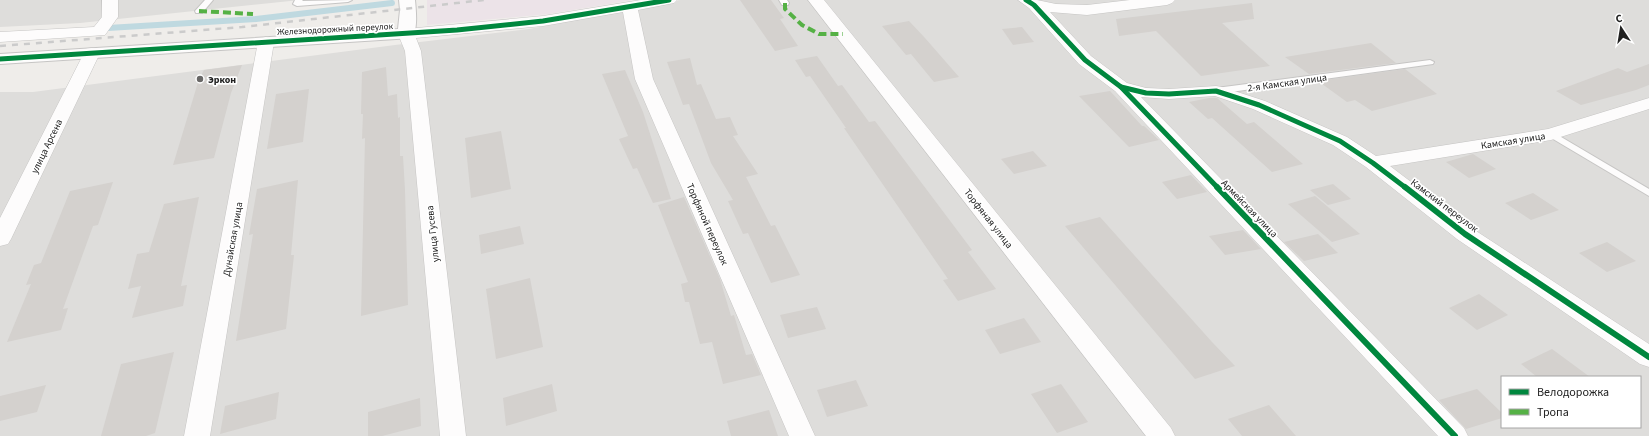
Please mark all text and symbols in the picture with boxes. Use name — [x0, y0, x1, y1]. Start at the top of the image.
north arrow — [1601, 8, 1641, 48]
text: С — [1614, 11, 1624, 27]
street label: Железнодорожный переулок — [277, 20, 394, 39]
street label: 2-я Камская улица — [1247, 70, 1328, 95]
place label: Эркон — [208, 73, 236, 87]
marker: Эркон — [195, 74, 205, 84]
street label: улица Арсена — [28, 117, 66, 176]
street label: Камская улица — [1480, 129, 1546, 153]
street label: Камский переулок — [1408, 176, 1481, 236]
street label: Армейская улица — [1218, 177, 1281, 241]
street label: Торфяной переулок — [683, 181, 731, 268]
street label: Торфяная улица — [960, 186, 1016, 251]
street label: Дунайская улица — [220, 201, 246, 277]
street label: улица Гусева — [423, 205, 443, 263]
legend — [1501, 376, 1641, 428]
text: Велодорожка — [1537, 384, 1609, 401]
text: Тропа — [1537, 404, 1569, 421]

